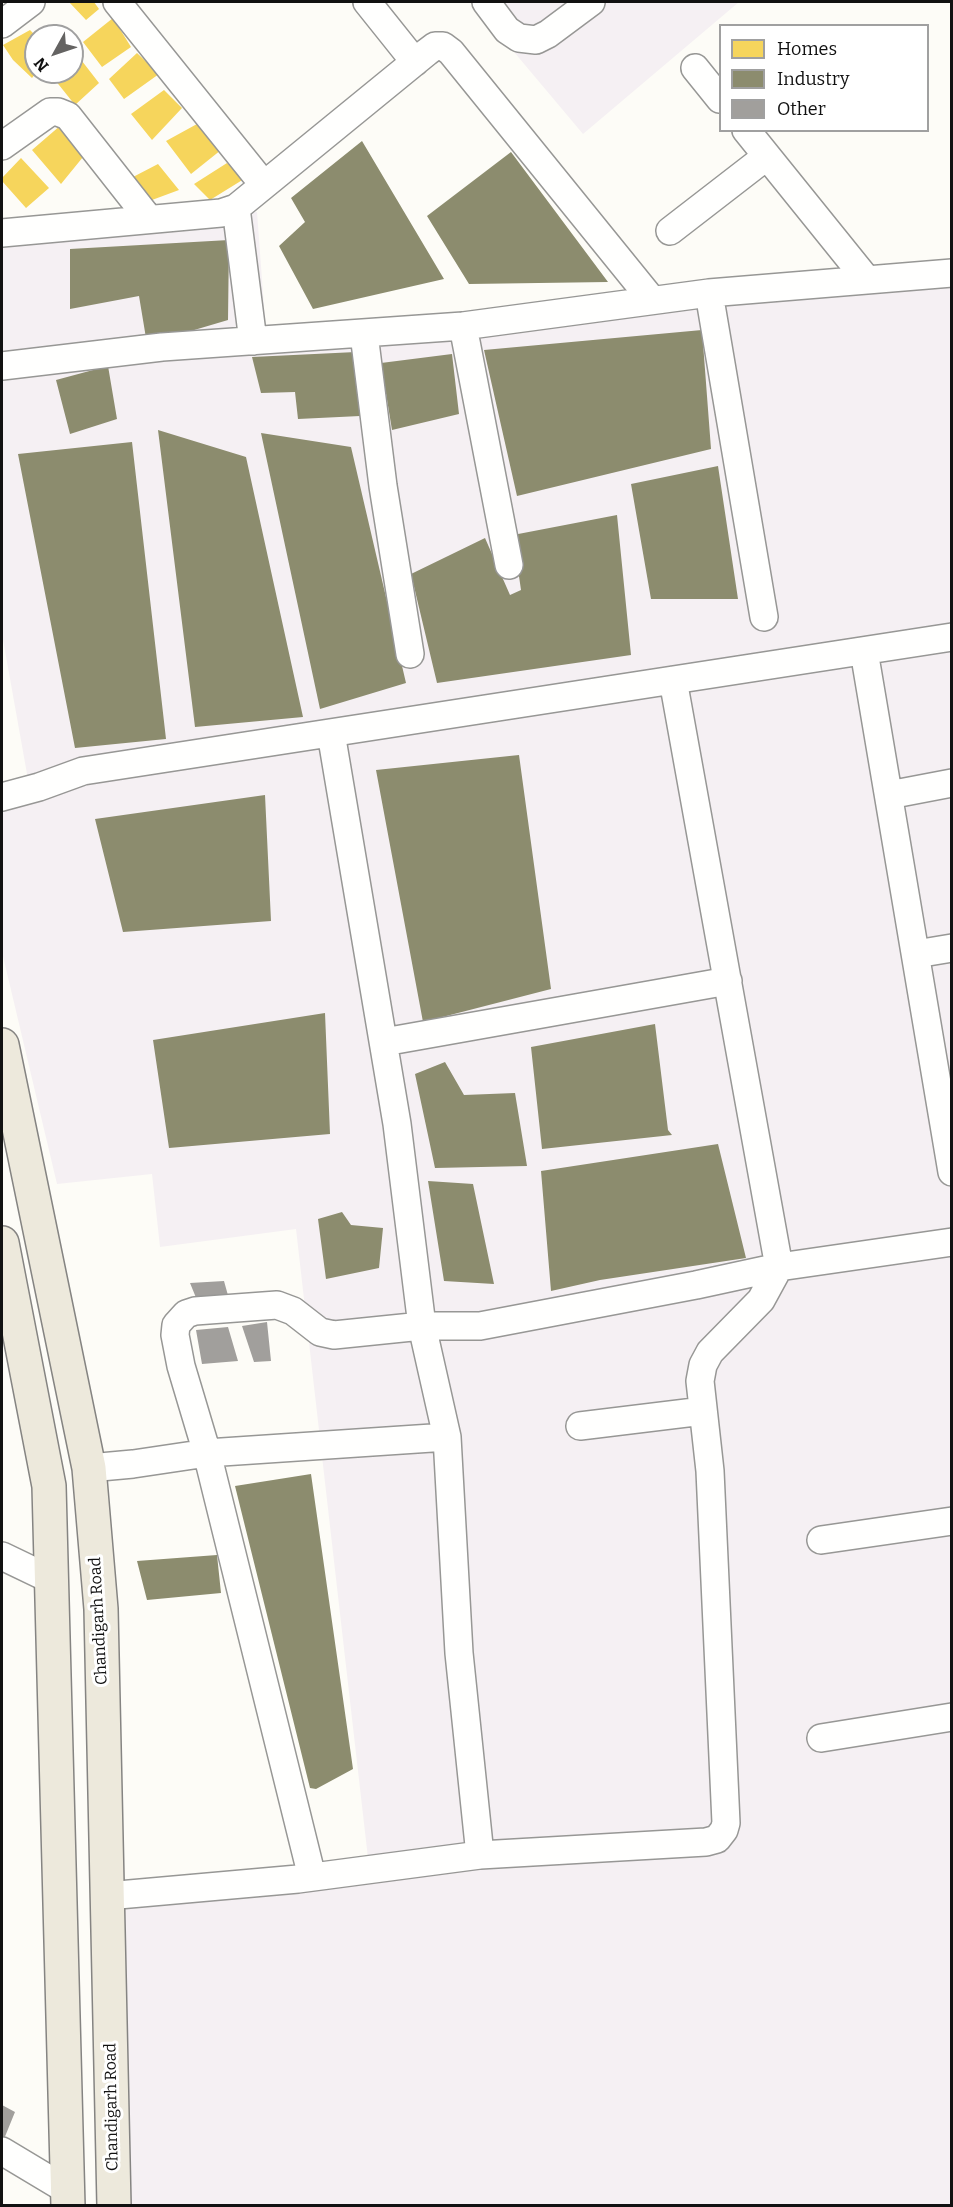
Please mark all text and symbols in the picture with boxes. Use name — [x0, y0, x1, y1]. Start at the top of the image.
north arrow — [24, 24, 84, 84]
legend — [719, 24, 929, 132]
text: Homes — [777, 38, 837, 60]
text: N — [30, 54, 53, 75]
text: Industry — [777, 68, 849, 90]
text: Other — [777, 98, 826, 120]
street label: Chandigarh Road — [86, 1557, 112, 1685]
street label: Chandigarh Road — [101, 2043, 123, 2171]

